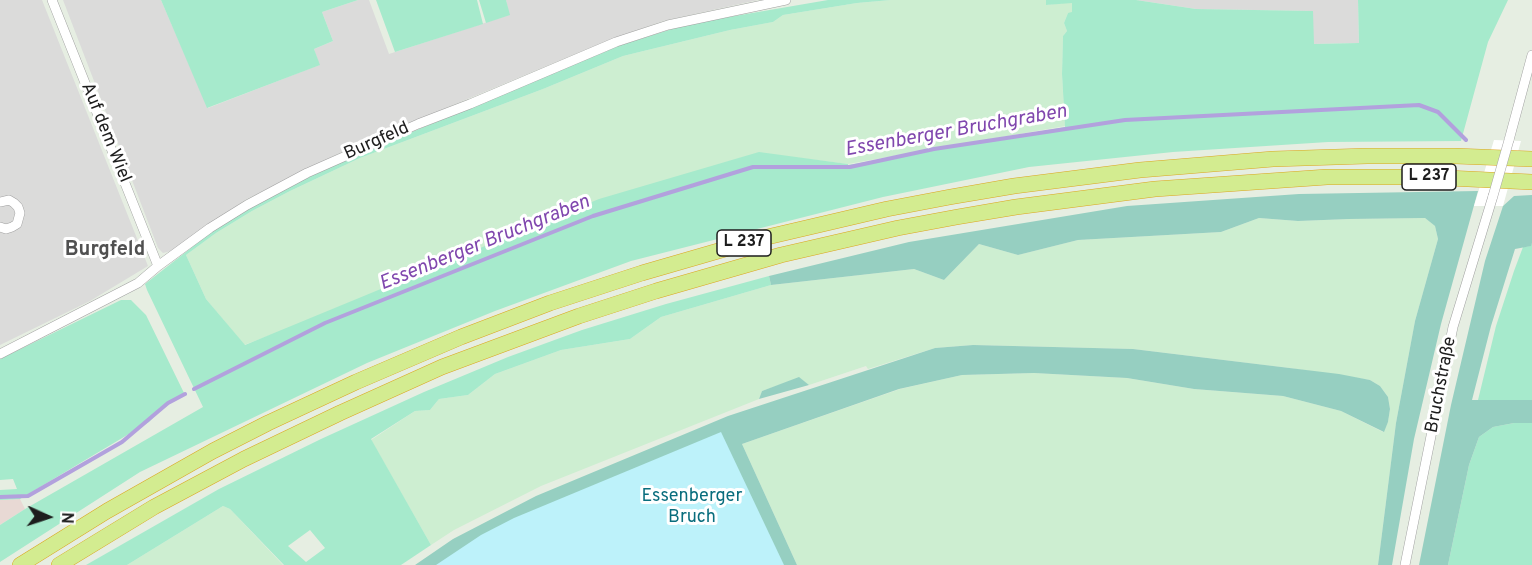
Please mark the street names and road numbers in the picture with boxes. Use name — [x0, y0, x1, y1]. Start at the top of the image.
street label: Auf dem Wiel — [75, 80, 135, 186]
street label: Burgfeld — [341, 118, 413, 166]
road number: L 237 — [1402, 164, 1456, 190]
road number: L 237 — [717, 230, 771, 256]
street label: Bruchstraße — [1422, 335, 1462, 435]

